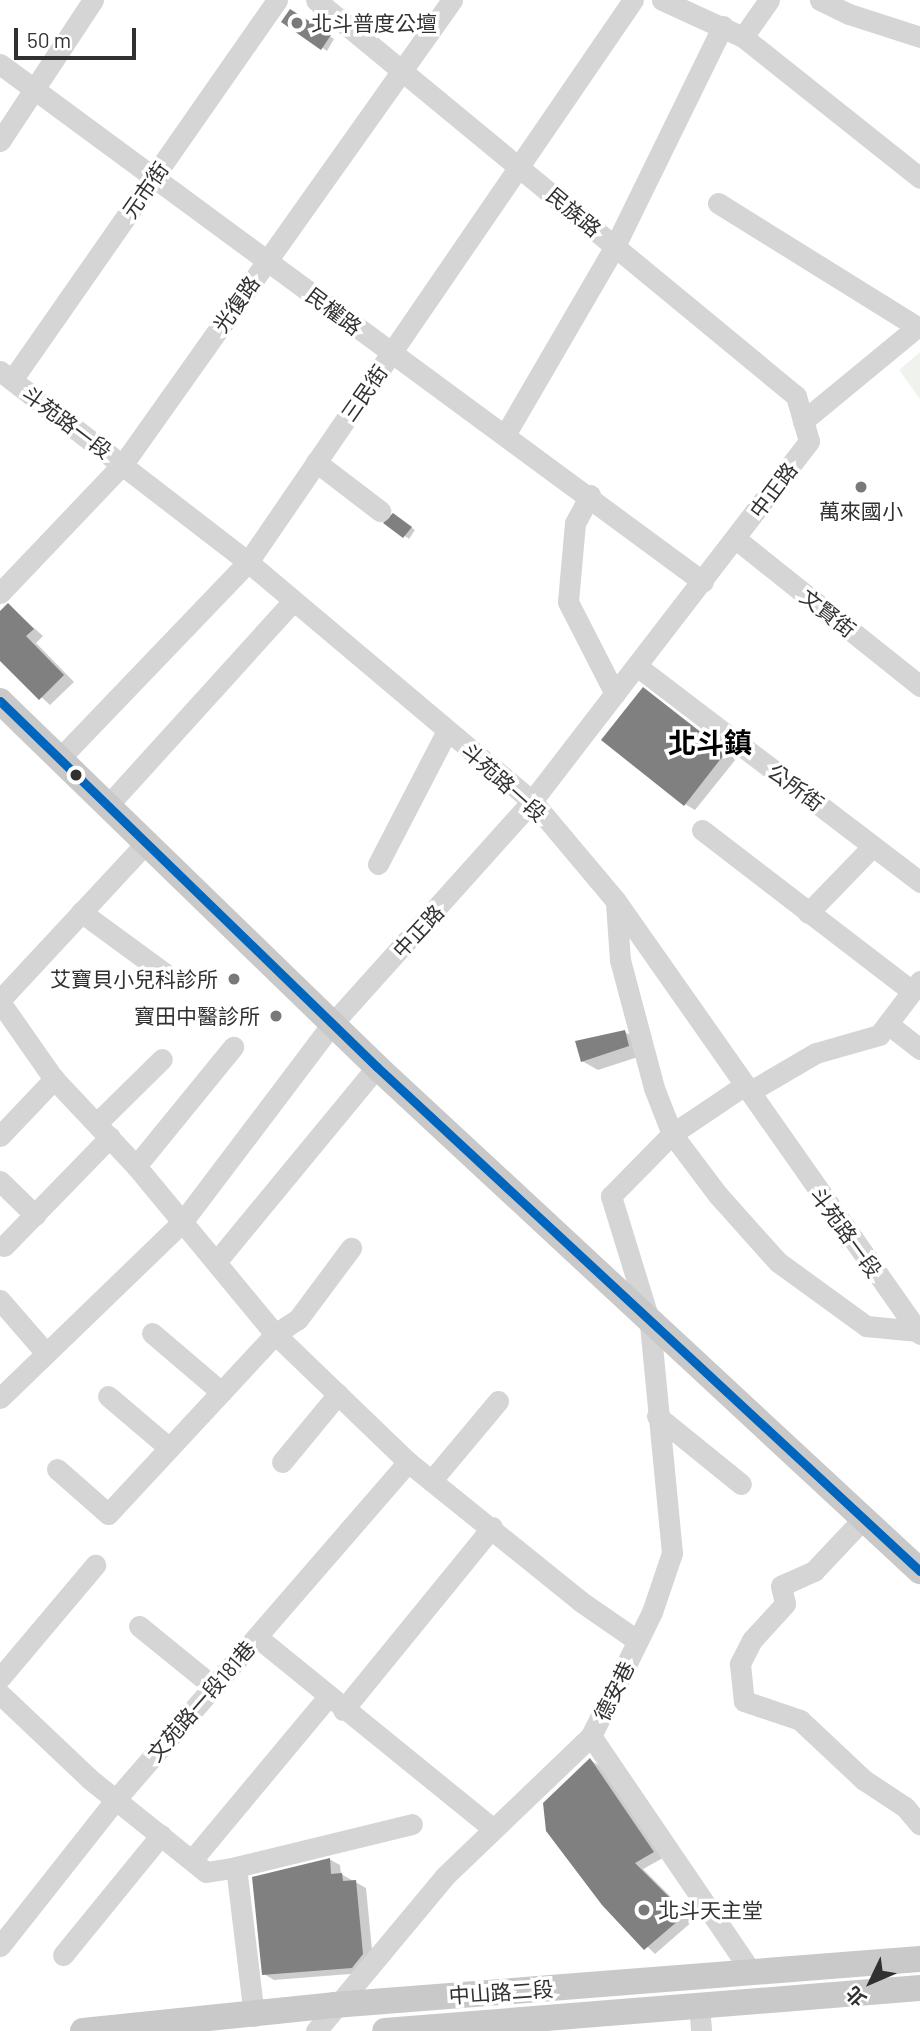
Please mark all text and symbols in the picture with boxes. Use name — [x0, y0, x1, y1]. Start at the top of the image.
place label: 北斗普度公壇 — [311, 10, 437, 36]
scale bar — [18, 14, 140, 58]
marker: 北斗普度公壇 — [289, 15, 305, 31]
text: 50 m — [27, 27, 71, 52]
street label: 元市街 — [117, 157, 173, 223]
street label: 民族路 — [542, 182, 606, 242]
street label: 光復路 — [208, 271, 264, 337]
street label: 民權路 — [301, 282, 367, 340]
street label: 三民街 — [336, 360, 392, 426]
street label: 斗苑路一段 — [17, 380, 117, 464]
street label: 中正路 — [744, 457, 802, 523]
marker: 萬來國小 — [853, 479, 869, 495]
place label: 萬來國小 — [819, 498, 903, 524]
street label: 文賢街 — [795, 584, 861, 642]
district label: 北斗鎮 — [668, 725, 752, 759]
street label: 斗苑路一段 — [457, 738, 551, 826]
street label: 公所街 — [763, 758, 829, 816]
unlabelled marker — [69, 768, 83, 782]
street label: 中正路 — [387, 899, 449, 963]
place label: 艾寶貝小兒科診所 — [50, 966, 218, 992]
marker: 艾寶貝小兒科診所 — [224, 969, 244, 989]
place label: 寶田中醫診所 — [134, 1003, 260, 1029]
marker: 寶田中醫診所 — [266, 1006, 286, 1026]
street label: 斗苑路一段 — [805, 1182, 887, 1282]
street label: 文苑路一段181巷 — [142, 1636, 260, 1766]
street label: 德安巷 — [589, 1657, 639, 1725]
place label: 北斗天主堂 — [658, 1897, 763, 1923]
marker: 北斗天主堂 — [636, 1902, 652, 1918]
north arrow — [836, 1947, 906, 2017]
street label: 中山路二段 — [448, 1976, 554, 2008]
text: 北 — [841, 1982, 870, 2012]

